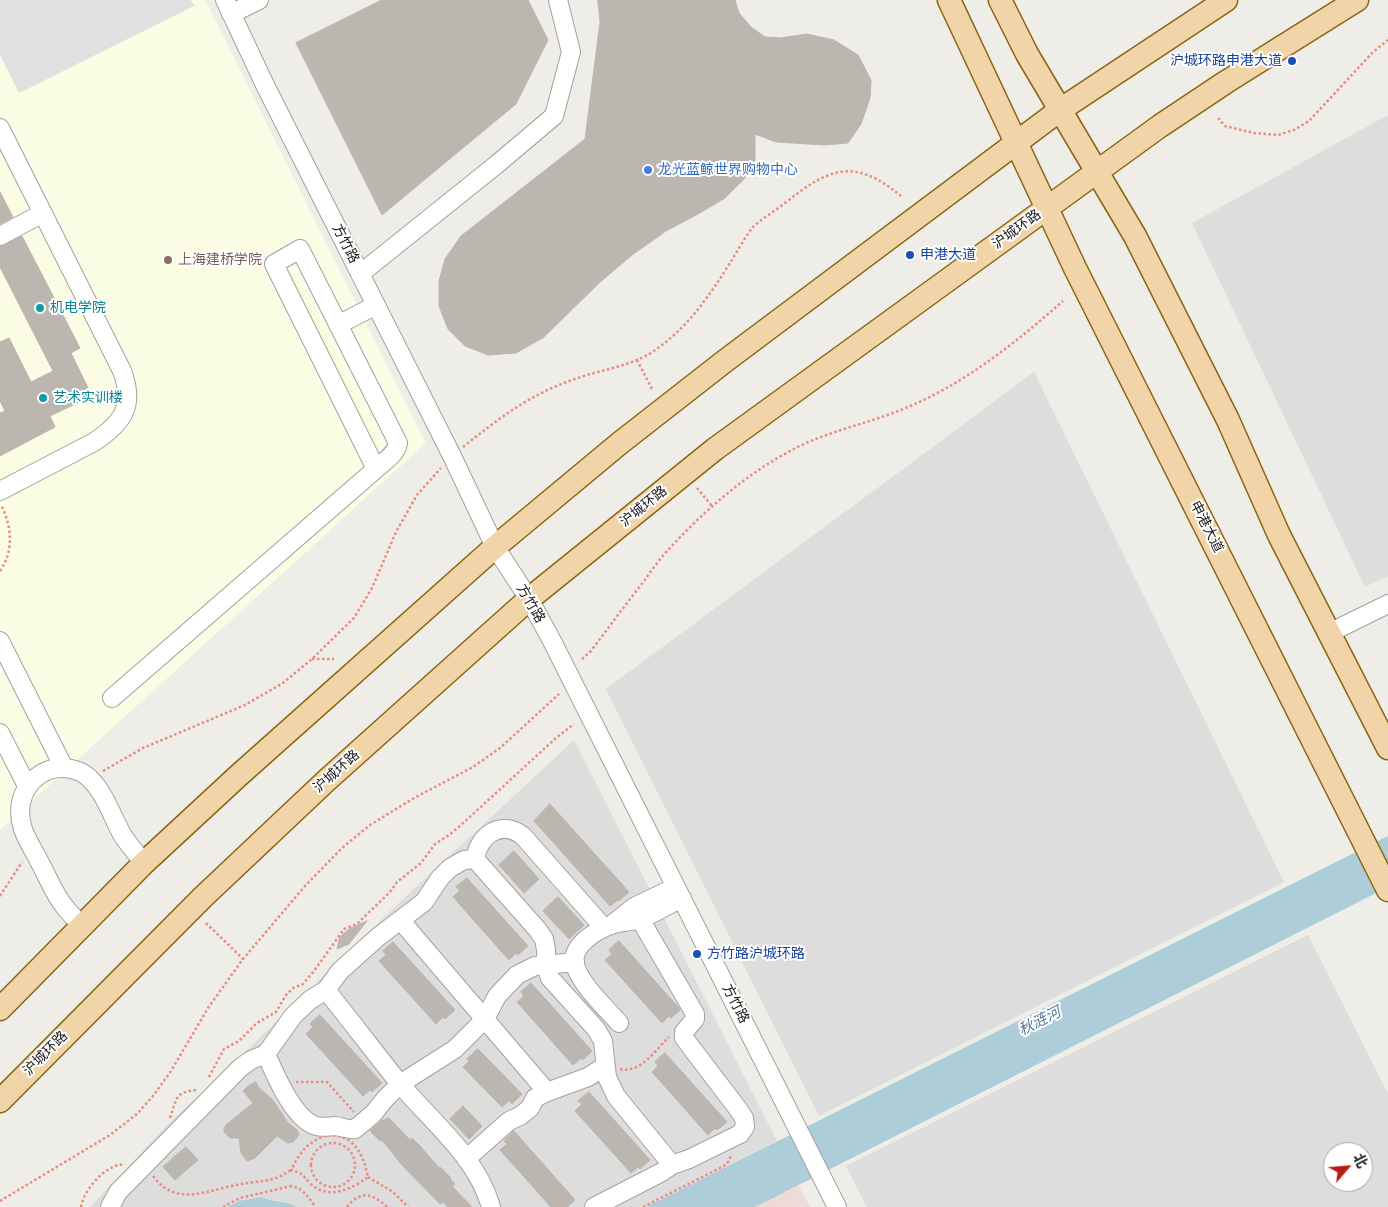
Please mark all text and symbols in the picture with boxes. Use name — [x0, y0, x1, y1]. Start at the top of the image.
place label: 沪城环路申港大道 — [1170, 53, 1282, 69]
marker: 沪城环路申港大道 — [1286, 55, 1298, 67]
place label: 龙光蓝鲸世界购物中心 — [658, 162, 798, 178]
marker: 龙光蓝鲸世界购物中心 — [642, 164, 654, 176]
street label: 沪城环路 — [989, 207, 1045, 253]
street label: 方竹路 — [328, 221, 362, 267]
place label: 申港大道 — [920, 247, 976, 263]
marker: 申港大道 — [904, 249, 916, 261]
place label: 上海建桥学院 — [178, 252, 262, 268]
marker: 上海建桥学院 — [162, 254, 174, 266]
place label: 机电学院 — [50, 300, 106, 316]
marker: 机电学院 — [34, 302, 46, 314]
place label: 艺术实训楼 — [53, 390, 123, 406]
marker: 艺术实训楼 — [37, 392, 49, 404]
street label: 沪城环路 — [617, 483, 671, 531]
street label: 申港大道 — [1186, 498, 1226, 556]
street label: 方竹路 — [512, 582, 548, 626]
street label: 沪城环路 — [311, 747, 363, 797]
place label: 方竹路沪城环路 — [707, 946, 805, 962]
marker: 方竹路沪城环路 — [691, 948, 703, 960]
street label: 方竹路 — [718, 981, 752, 1027]
water label: 秋涟河 — [1016, 1004, 1064, 1040]
street label: 沪城环路 — [20, 1028, 72, 1080]
north arrow — [1323, 1142, 1373, 1192]
text: 北 — [1348, 1150, 1373, 1171]

